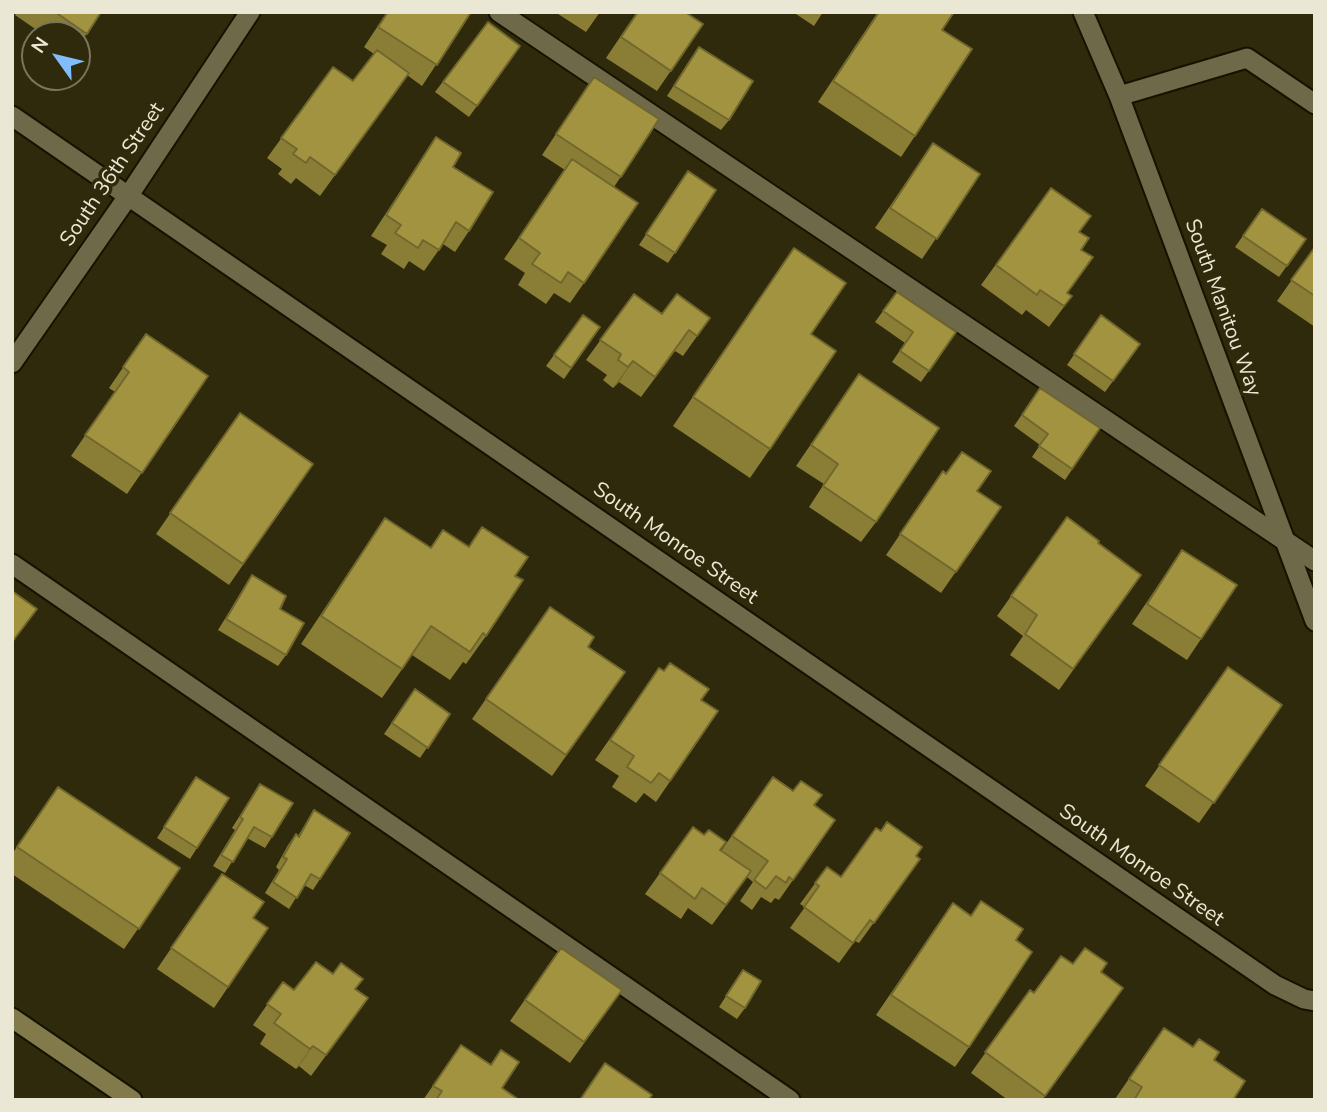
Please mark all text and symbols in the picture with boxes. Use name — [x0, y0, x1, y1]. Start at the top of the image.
north arrow — [21, 21, 91, 91]
text: N — [25, 32, 55, 59]
street label: South 36th Street — [56, 98, 170, 252]
street label: South Manitou Way — [1178, 216, 1266, 400]
street label: South Monroe Street — [588, 478, 762, 610]
street label: South Monroe Street — [1054, 800, 1228, 932]

